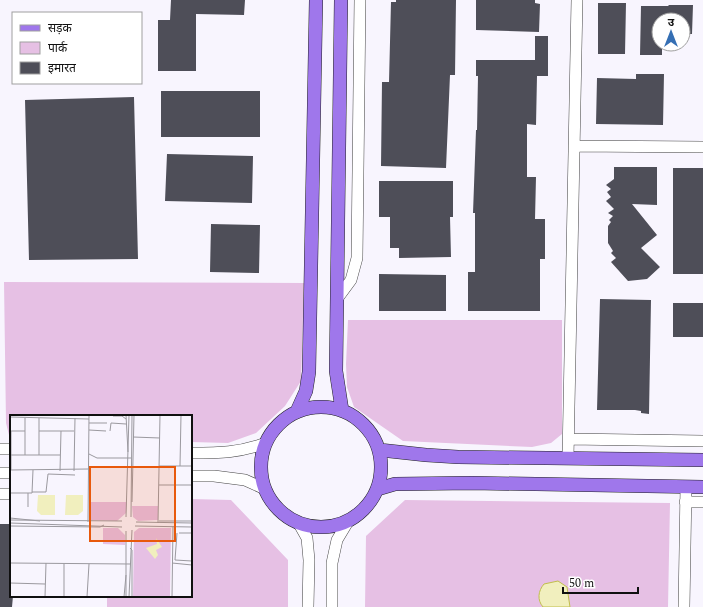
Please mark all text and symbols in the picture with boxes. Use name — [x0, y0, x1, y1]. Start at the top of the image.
legend — [12, 12, 142, 84]
north arrow — [651, 12, 691, 52]
text: उ — [668, 14, 675, 31]
text: सड़क — [48, 19, 73, 38]
text: पार्क — [48, 39, 68, 58]
text: इमारत — [48, 59, 77, 78]
inset map — [10, 415, 192, 597]
scale bar — [563, 569, 638, 595]
text: 50 m — [569, 574, 594, 593]

